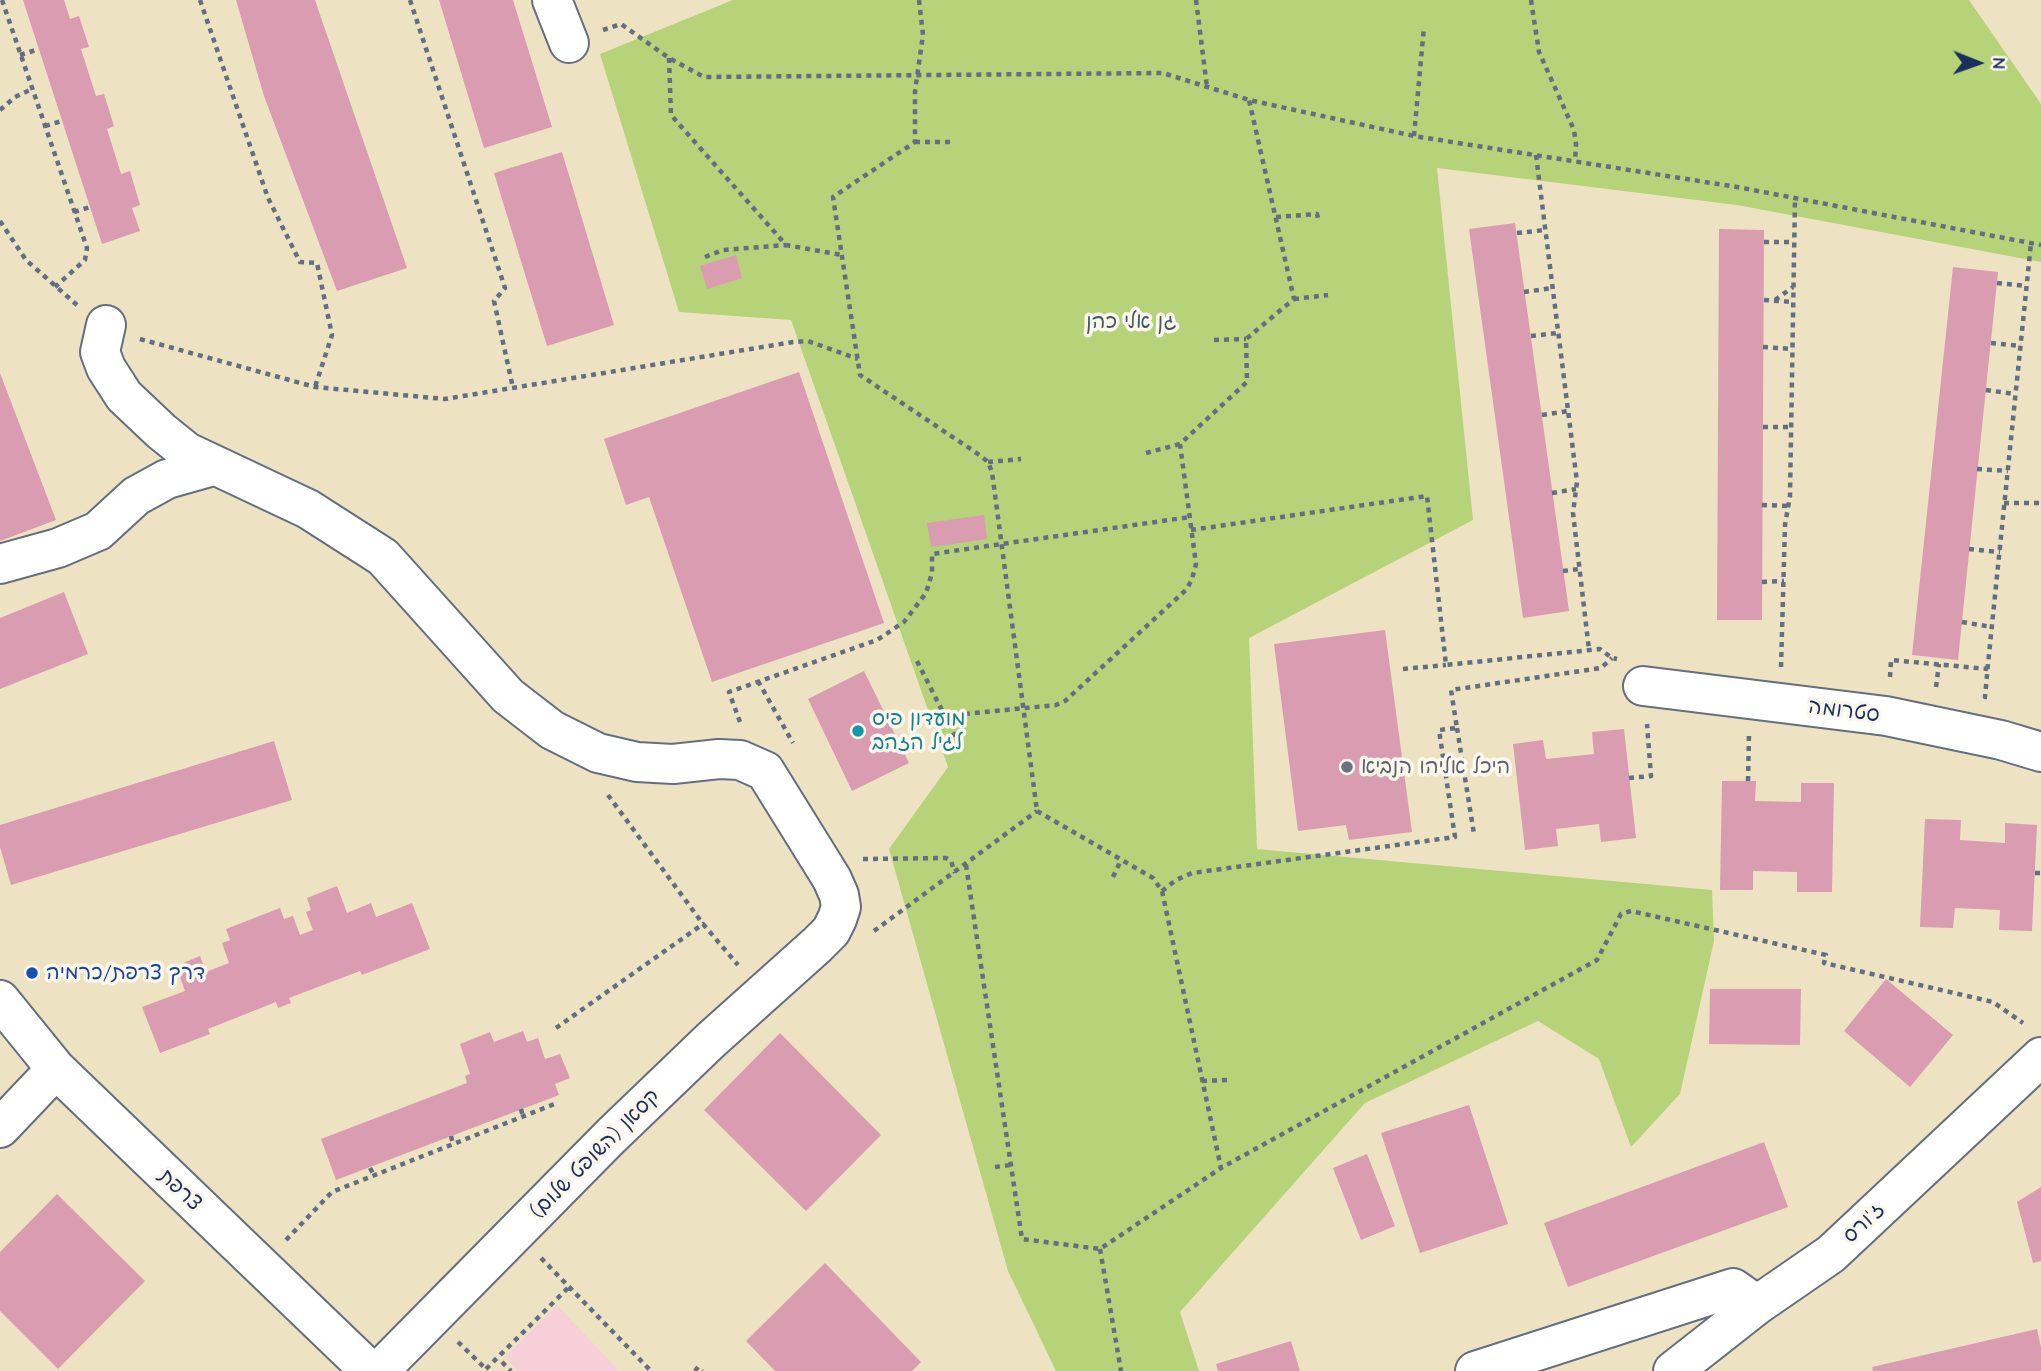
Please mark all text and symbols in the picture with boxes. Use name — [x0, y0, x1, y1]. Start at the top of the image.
north arrow — [1943, 28, 2013, 98]
text: N — [1988, 57, 2010, 70]
park label: גן אלי כהן — [1086, 309, 1176, 335]
street label: סטרומה — [1807, 694, 1881, 728]
place label: מועדון פיס לגיל הזהב — [872, 706, 966, 756]
marker: מועדון פיס לגיל הזהב — [850, 723, 866, 739]
place label: היכל אליהו הנביא — [1361, 754, 1510, 780]
marker: היכל אליהו הנביא — [1339, 759, 1355, 775]
place label: דרך צרפת/כרמיה — [46, 960, 205, 986]
marker: דרך צרפת/כרמיה — [24, 965, 40, 981]
street label: קסאן (השופט שלום) — [525, 1084, 665, 1224]
street label: צרפת — [153, 1164, 207, 1216]
street label: ז'ורס — [1838, 1197, 1890, 1249]

